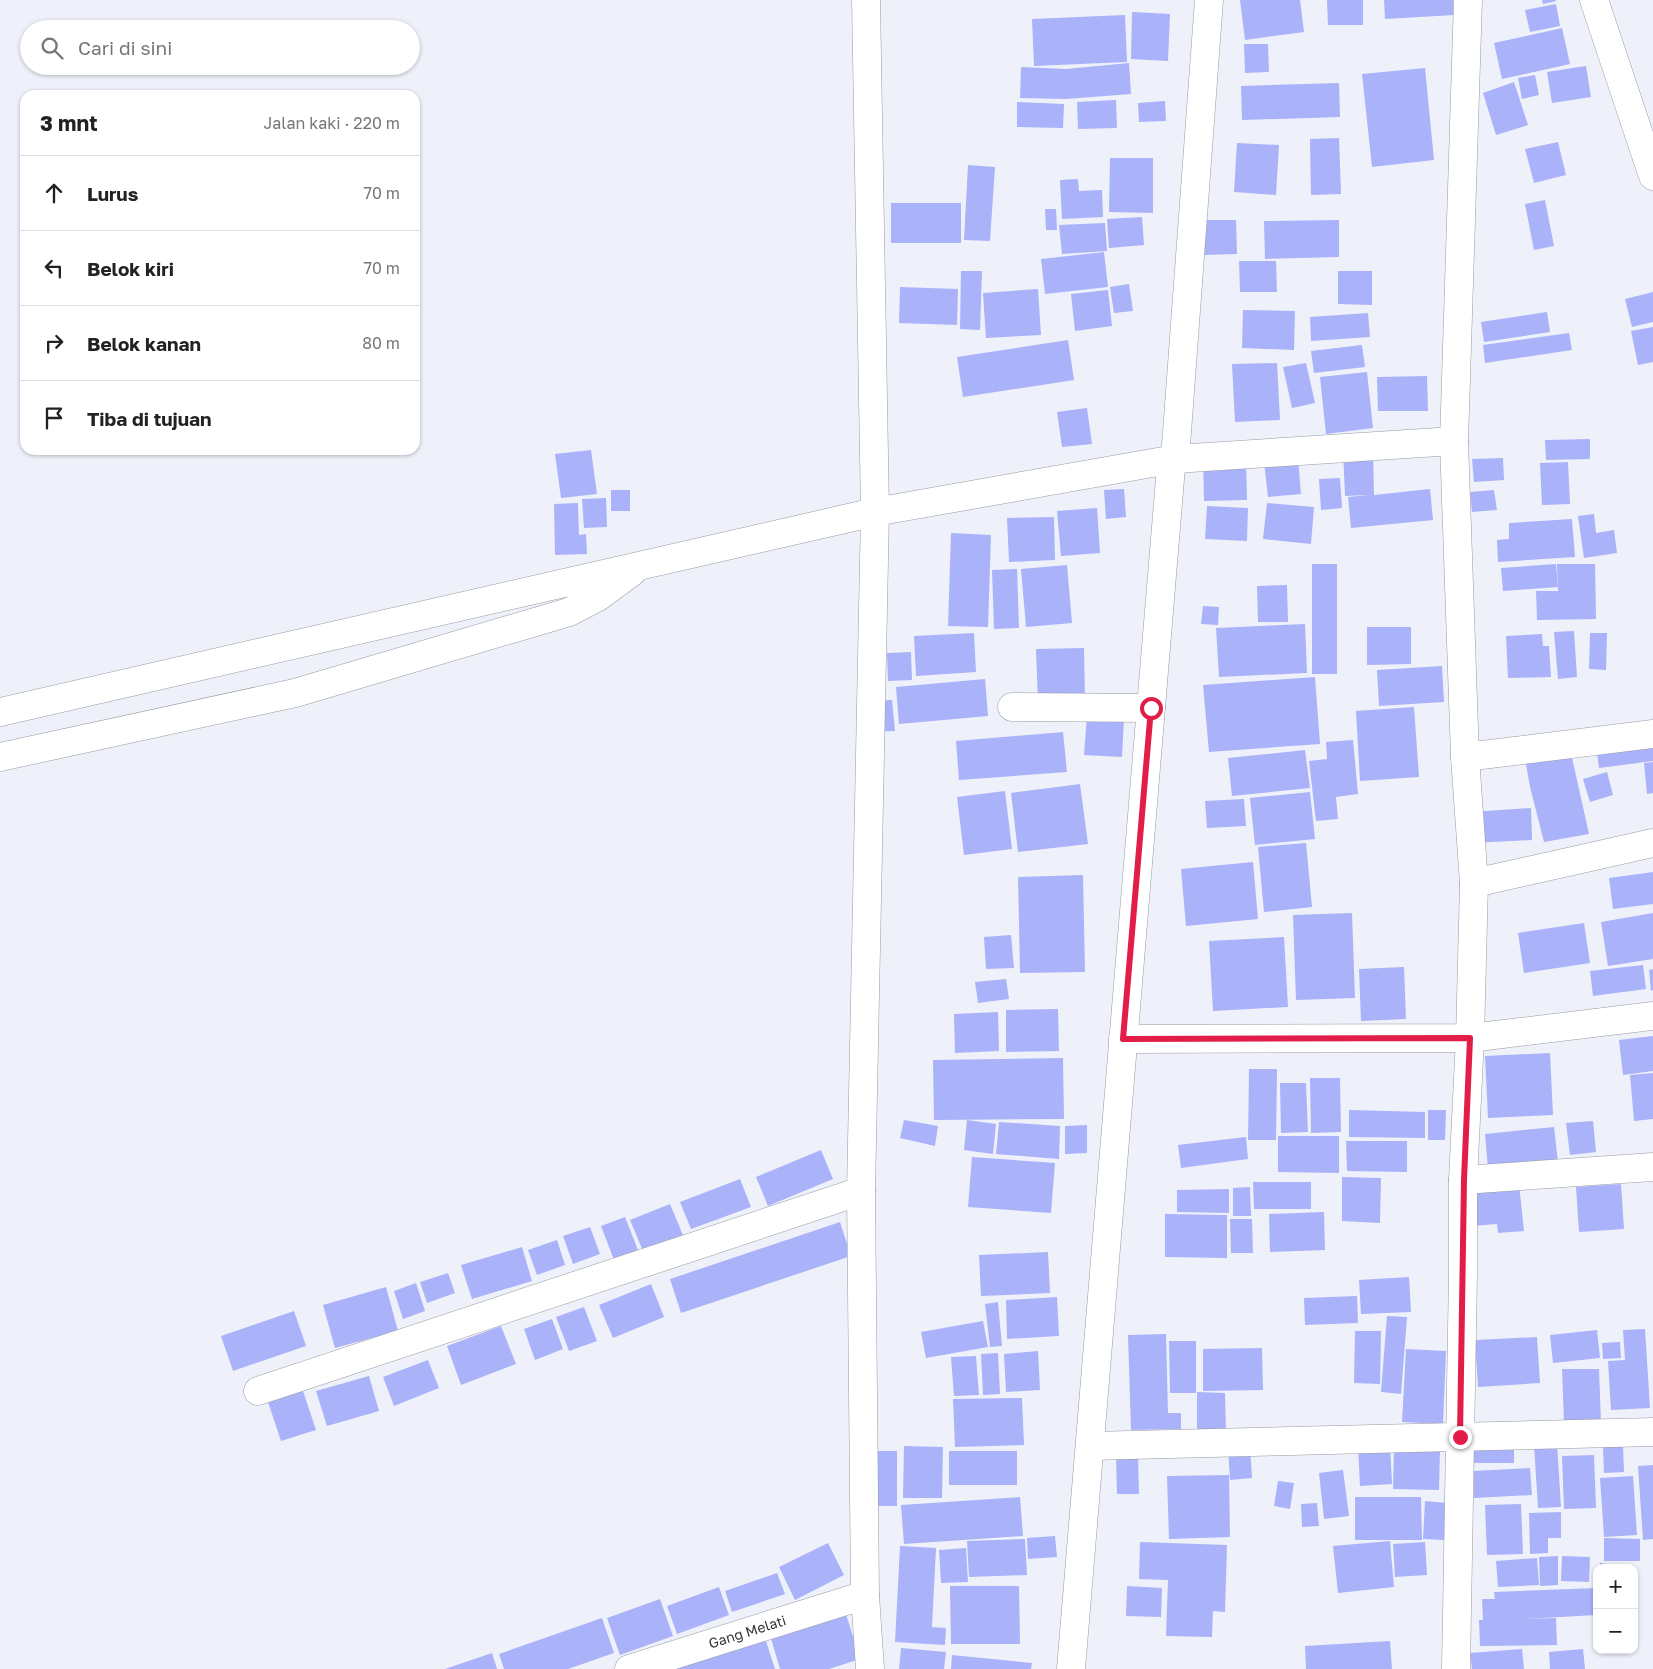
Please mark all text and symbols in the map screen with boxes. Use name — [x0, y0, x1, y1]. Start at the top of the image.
search box — [20, 20, 420, 75]
icon: search — [38, 34, 66, 62]
text: Cari di sini — [78, 36, 172, 59]
text: 3 mnt — [40, 110, 98, 136]
text: Jalan kaki · 220 m — [263, 113, 400, 133]
icon: ahead — [40, 179, 68, 207]
text: Lurus — [87, 182, 138, 205]
text: 70 m — [363, 183, 400, 203]
icon: left — [40, 254, 68, 282]
text: Belok kiri — [87, 257, 174, 280]
text: 70 m — [363, 258, 400, 278]
icon: right — [40, 329, 68, 357]
text: Belok kanan — [87, 332, 201, 355]
text: 80 m — [362, 333, 400, 353]
icon: arrive — [40, 404, 68, 432]
text: Tiba di tujuan — [87, 407, 212, 430]
route start — [1140, 697, 1163, 720]
route end — [1449, 1426, 1472, 1449]
map controls — [1593, 1564, 1638, 1654]
button: + — [1593, 1564, 1638, 1609]
button: − — [1593, 1609, 1638, 1654]
street label: Gang Melati — [706, 1611, 788, 1652]

